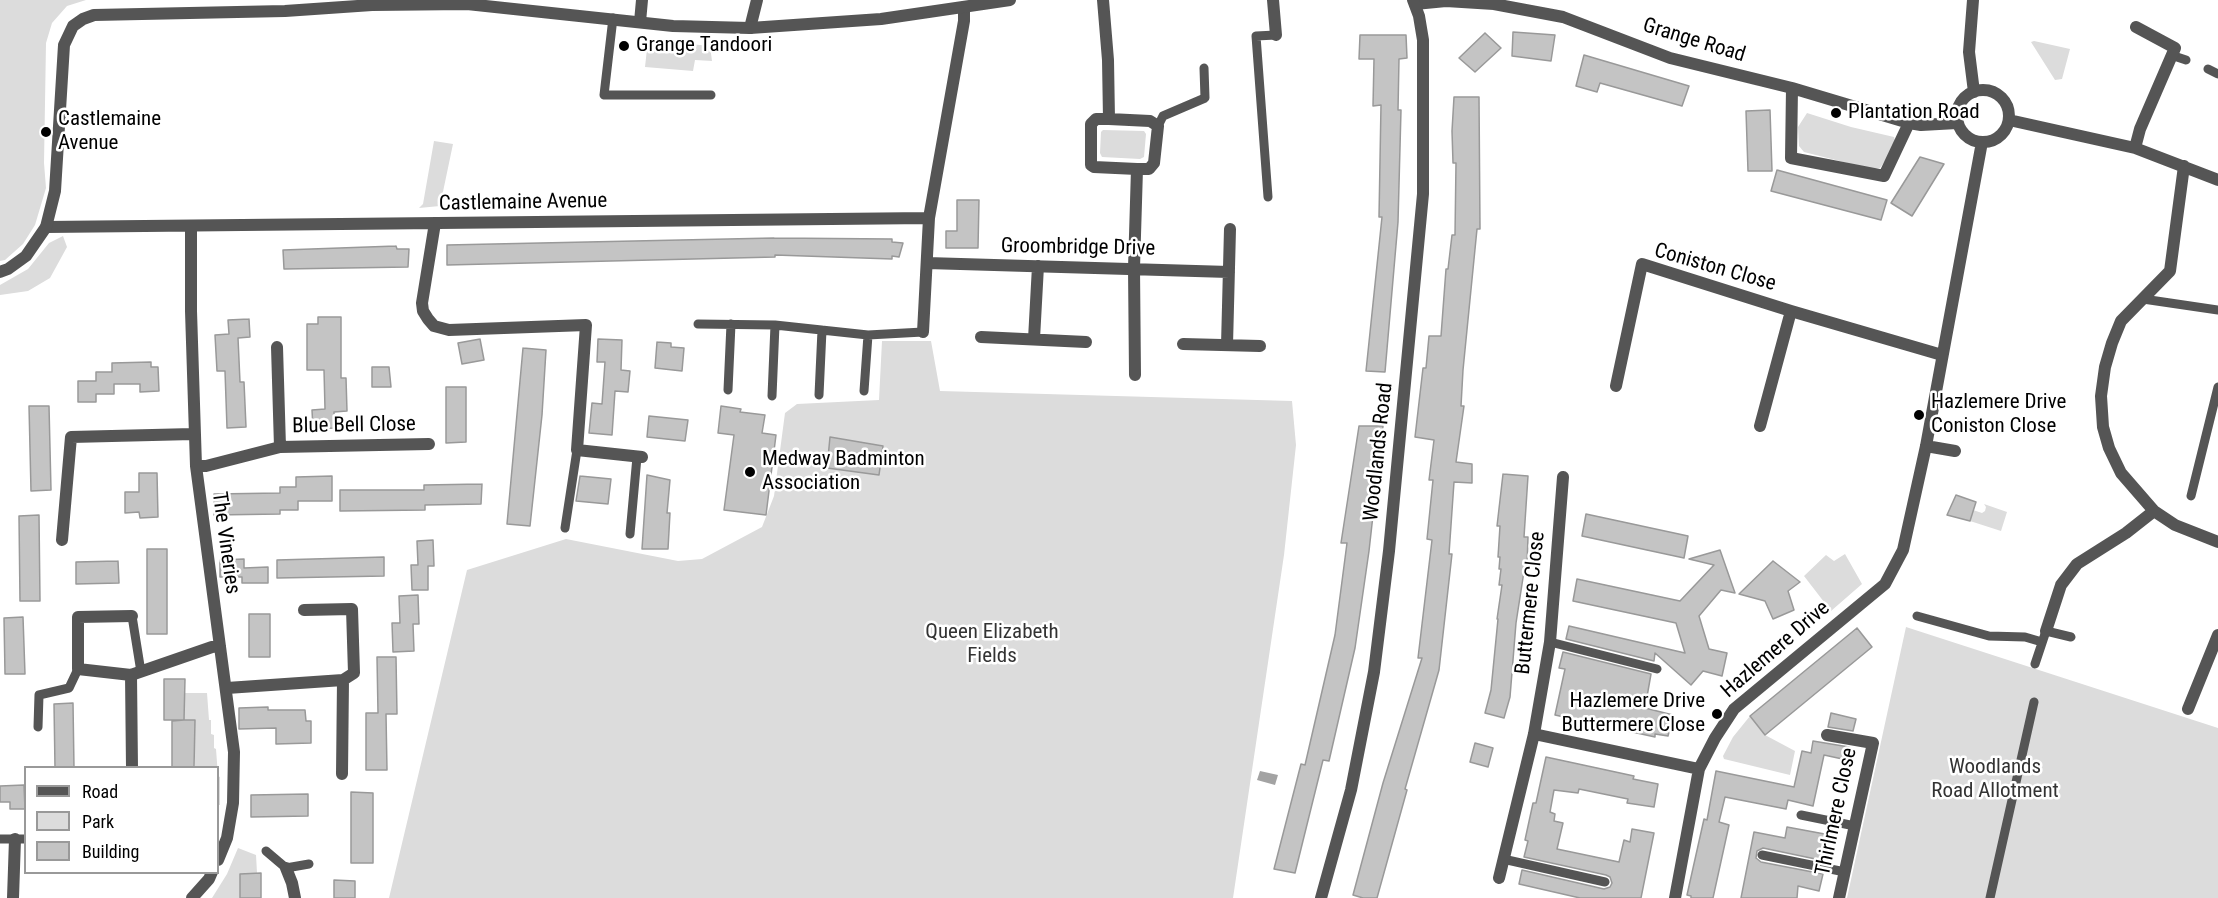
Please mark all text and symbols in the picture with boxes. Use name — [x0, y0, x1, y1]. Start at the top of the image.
street label: Grange Road — [1640, 13, 1748, 69]
place label: Grange Tandoori — [636, 33, 772, 59]
marker: Grange Tandoori — [617, 39, 631, 53]
place label: Plantation Road — [1848, 100, 1980, 126]
marker: Plantation Road — [1829, 106, 1843, 120]
place label: Castlemaine Avenue — [58, 107, 161, 157]
marker: Castlemaine Avenue — [39, 125, 53, 139]
street label: Castlemaine Avenue — [439, 189, 607, 217]
street label: Groombridge Drive — [1001, 234, 1155, 262]
street label: Coniston Close — [1651, 239, 1779, 297]
street label: Woodlands Road — [1359, 381, 1399, 523]
place label: Hazlemere Drive Coniston Close — [1931, 390, 2066, 440]
marker: Hazlemere Drive Coniston Close — [1912, 408, 1926, 422]
street label: Blue Bell Close — [292, 412, 416, 440]
place label: Medway Badminton Association — [762, 447, 925, 497]
marker: Medway Badminton Association — [743, 465, 757, 479]
street label: The Vineries — [205, 490, 245, 596]
street label: Buttermere Close — [1511, 530, 1551, 676]
street label: Hazlemere Drive — [1717, 596, 1835, 704]
park label: Queen Elizabeth Fields — [925, 620, 1059, 670]
place label: Hazlemere Drive Buttermere Close — [1562, 689, 1705, 739]
marker: Hazlemere Drive Buttermere Close — [1710, 707, 1724, 721]
street label: Thirlmere Close — [1811, 746, 1863, 878]
park label: Woodlands Road Allotment — [1931, 755, 2059, 805]
legend — [24, 766, 219, 874]
text: Road — [82, 781, 118, 802]
text: Park — [82, 811, 114, 832]
text: Building — [82, 841, 139, 862]

